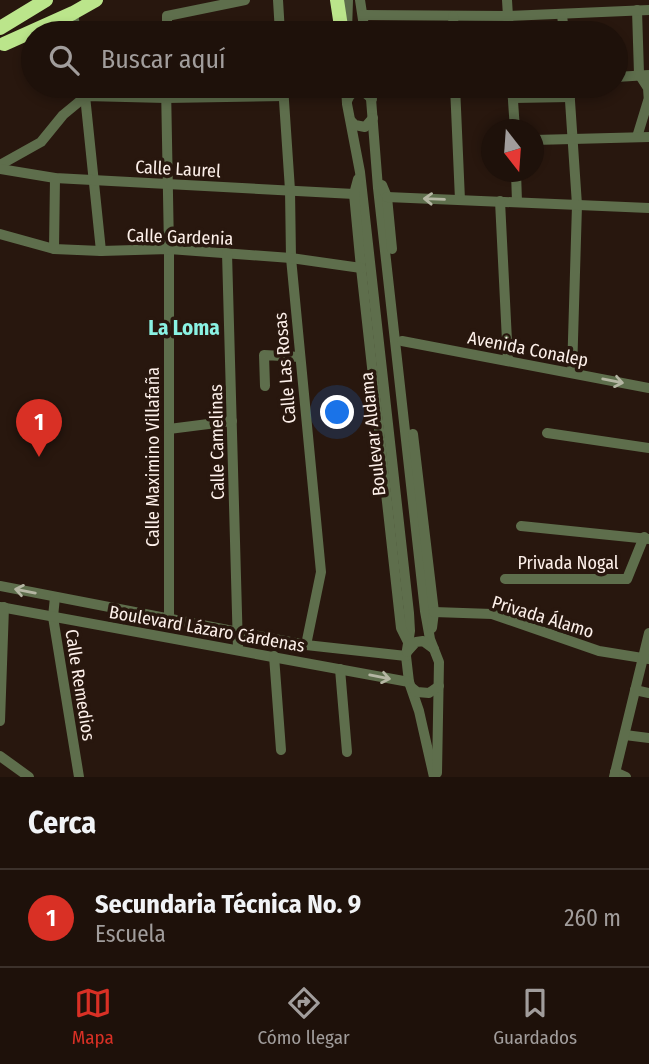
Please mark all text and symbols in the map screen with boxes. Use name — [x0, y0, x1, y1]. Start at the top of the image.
search box — [21, 21, 628, 98]
icon: search — [45, 41, 83, 79]
text: Buscar aquí — [101, 44, 226, 75]
north arrow — [481, 119, 544, 182]
street label: Calle Laurel — [135, 156, 222, 182]
one-way arrow — [423, 193, 446, 206]
street label: Calle Gardenia — [126, 224, 234, 250]
street label: Calle Las Rosas — [269, 311, 301, 425]
district label: La Loma — [148, 315, 220, 341]
street label: Avenida Conalep — [466, 327, 590, 371]
street label: Calle Maximino Villafaña — [142, 367, 164, 547]
street label: Boulevar Aldama — [356, 371, 390, 497]
one-way arrow — [601, 375, 624, 388]
street label: Calle Camelinas — [205, 384, 229, 500]
your location — [320, 395, 354, 429]
pin: 1 — [16, 399, 62, 457]
street label: Privada Nogal — [517, 552, 619, 574]
one-way arrow — [14, 584, 37, 598]
street label: Privada Álamo — [489, 590, 597, 643]
street label: Boulevard Lázaro Cárdenas — [107, 601, 307, 657]
street label: Calle Remedios — [60, 628, 100, 743]
one-way arrow — [368, 670, 391, 684]
text: Cerca — [28, 805, 96, 841]
text: Secundaria Técnica No. 9 — [95, 889, 361, 920]
text: 1 — [46, 904, 56, 932]
text: 260 m — [564, 904, 621, 932]
text: Escuela — [95, 920, 166, 948]
tab: Mapa — [72, 984, 114, 1049]
tab: Cómo llegar — [257, 984, 350, 1049]
tab: Guardados — [493, 984, 577, 1049]

